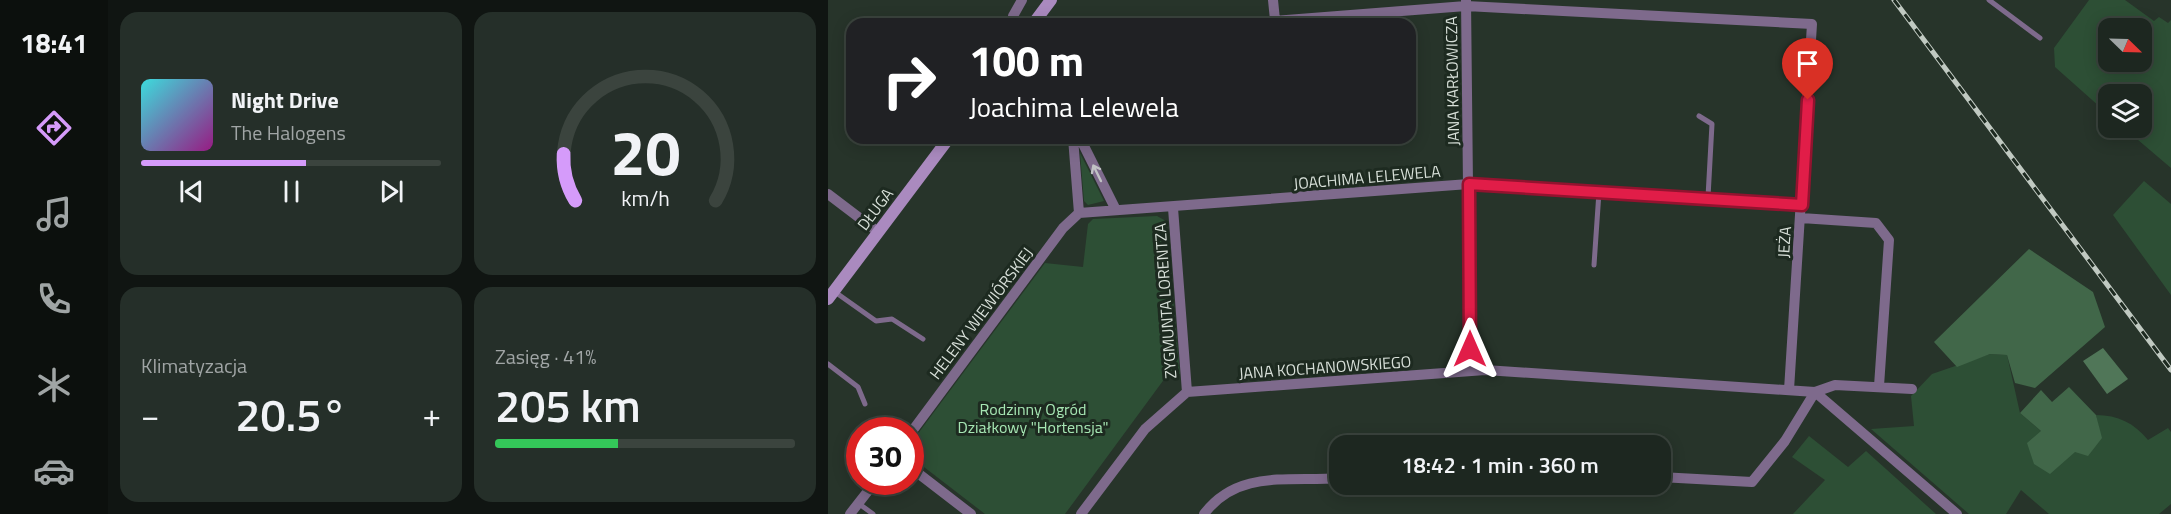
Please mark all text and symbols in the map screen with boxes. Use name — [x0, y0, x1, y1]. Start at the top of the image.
street label: JANA KARŁOWICZA — [1439, 16, 1465, 146]
north arrow — [2098, 18, 2152, 72]
map controls — [2098, 18, 2152, 138]
text: 18:41 — [20, 22, 88, 63]
text: 100 m — [969, 28, 1084, 92]
pin — [1782, 38, 1833, 100]
icon: right — [870, 42, 948, 120]
icon: arrive — [1791, 47, 1824, 80]
text: Night Drive — [231, 83, 339, 117]
button: layers — [2098, 84, 2152, 138]
text: Joachima Lelewela — [969, 86, 1179, 127]
text: 20 — [610, 104, 680, 199]
icon: directions — [33, 107, 75, 149]
text: The Halogens — [231, 117, 346, 148]
street label: JOACHIMA LELEWELA — [1292, 159, 1442, 195]
one-way arrow — [1091, 165, 1103, 183]
icon: previous — [175, 175, 208, 208]
icon: pause — [275, 175, 308, 208]
icon: next — [375, 175, 408, 208]
text: km/h — [621, 182, 669, 214]
street label: DŁUGA — [851, 182, 899, 235]
icon: music — [33, 193, 75, 235]
street label: ZYGMUNTA LORENTZA — [1148, 222, 1182, 380]
street label: JEŻA — [1771, 225, 1797, 259]
street label: HELENY WIEWIÓRSKIEJ — [923, 242, 1039, 384]
icon: phone — [33, 278, 75, 320]
position arrow — [1438, 317, 1502, 381]
text: Zasięg · 41% — [495, 341, 597, 372]
street label: JANA KOCHANOWSKIEGO — [1238, 349, 1412, 385]
text: Klimatyzacja — [141, 350, 247, 381]
icon: climate — [33, 364, 75, 406]
text: 205 km — [495, 371, 641, 439]
text: 20.5° — [235, 380, 347, 448]
text: − — [141, 390, 159, 440]
text: + — [423, 390, 441, 440]
park label: Rodzinny Ogród Działkowy "Hortensja" — [957, 397, 1109, 439]
speed limit sign: 30 — [846, 417, 924, 495]
text: 18:42 · 1 min · 360 m — [1401, 448, 1599, 482]
icon: car — [33, 450, 75, 492]

